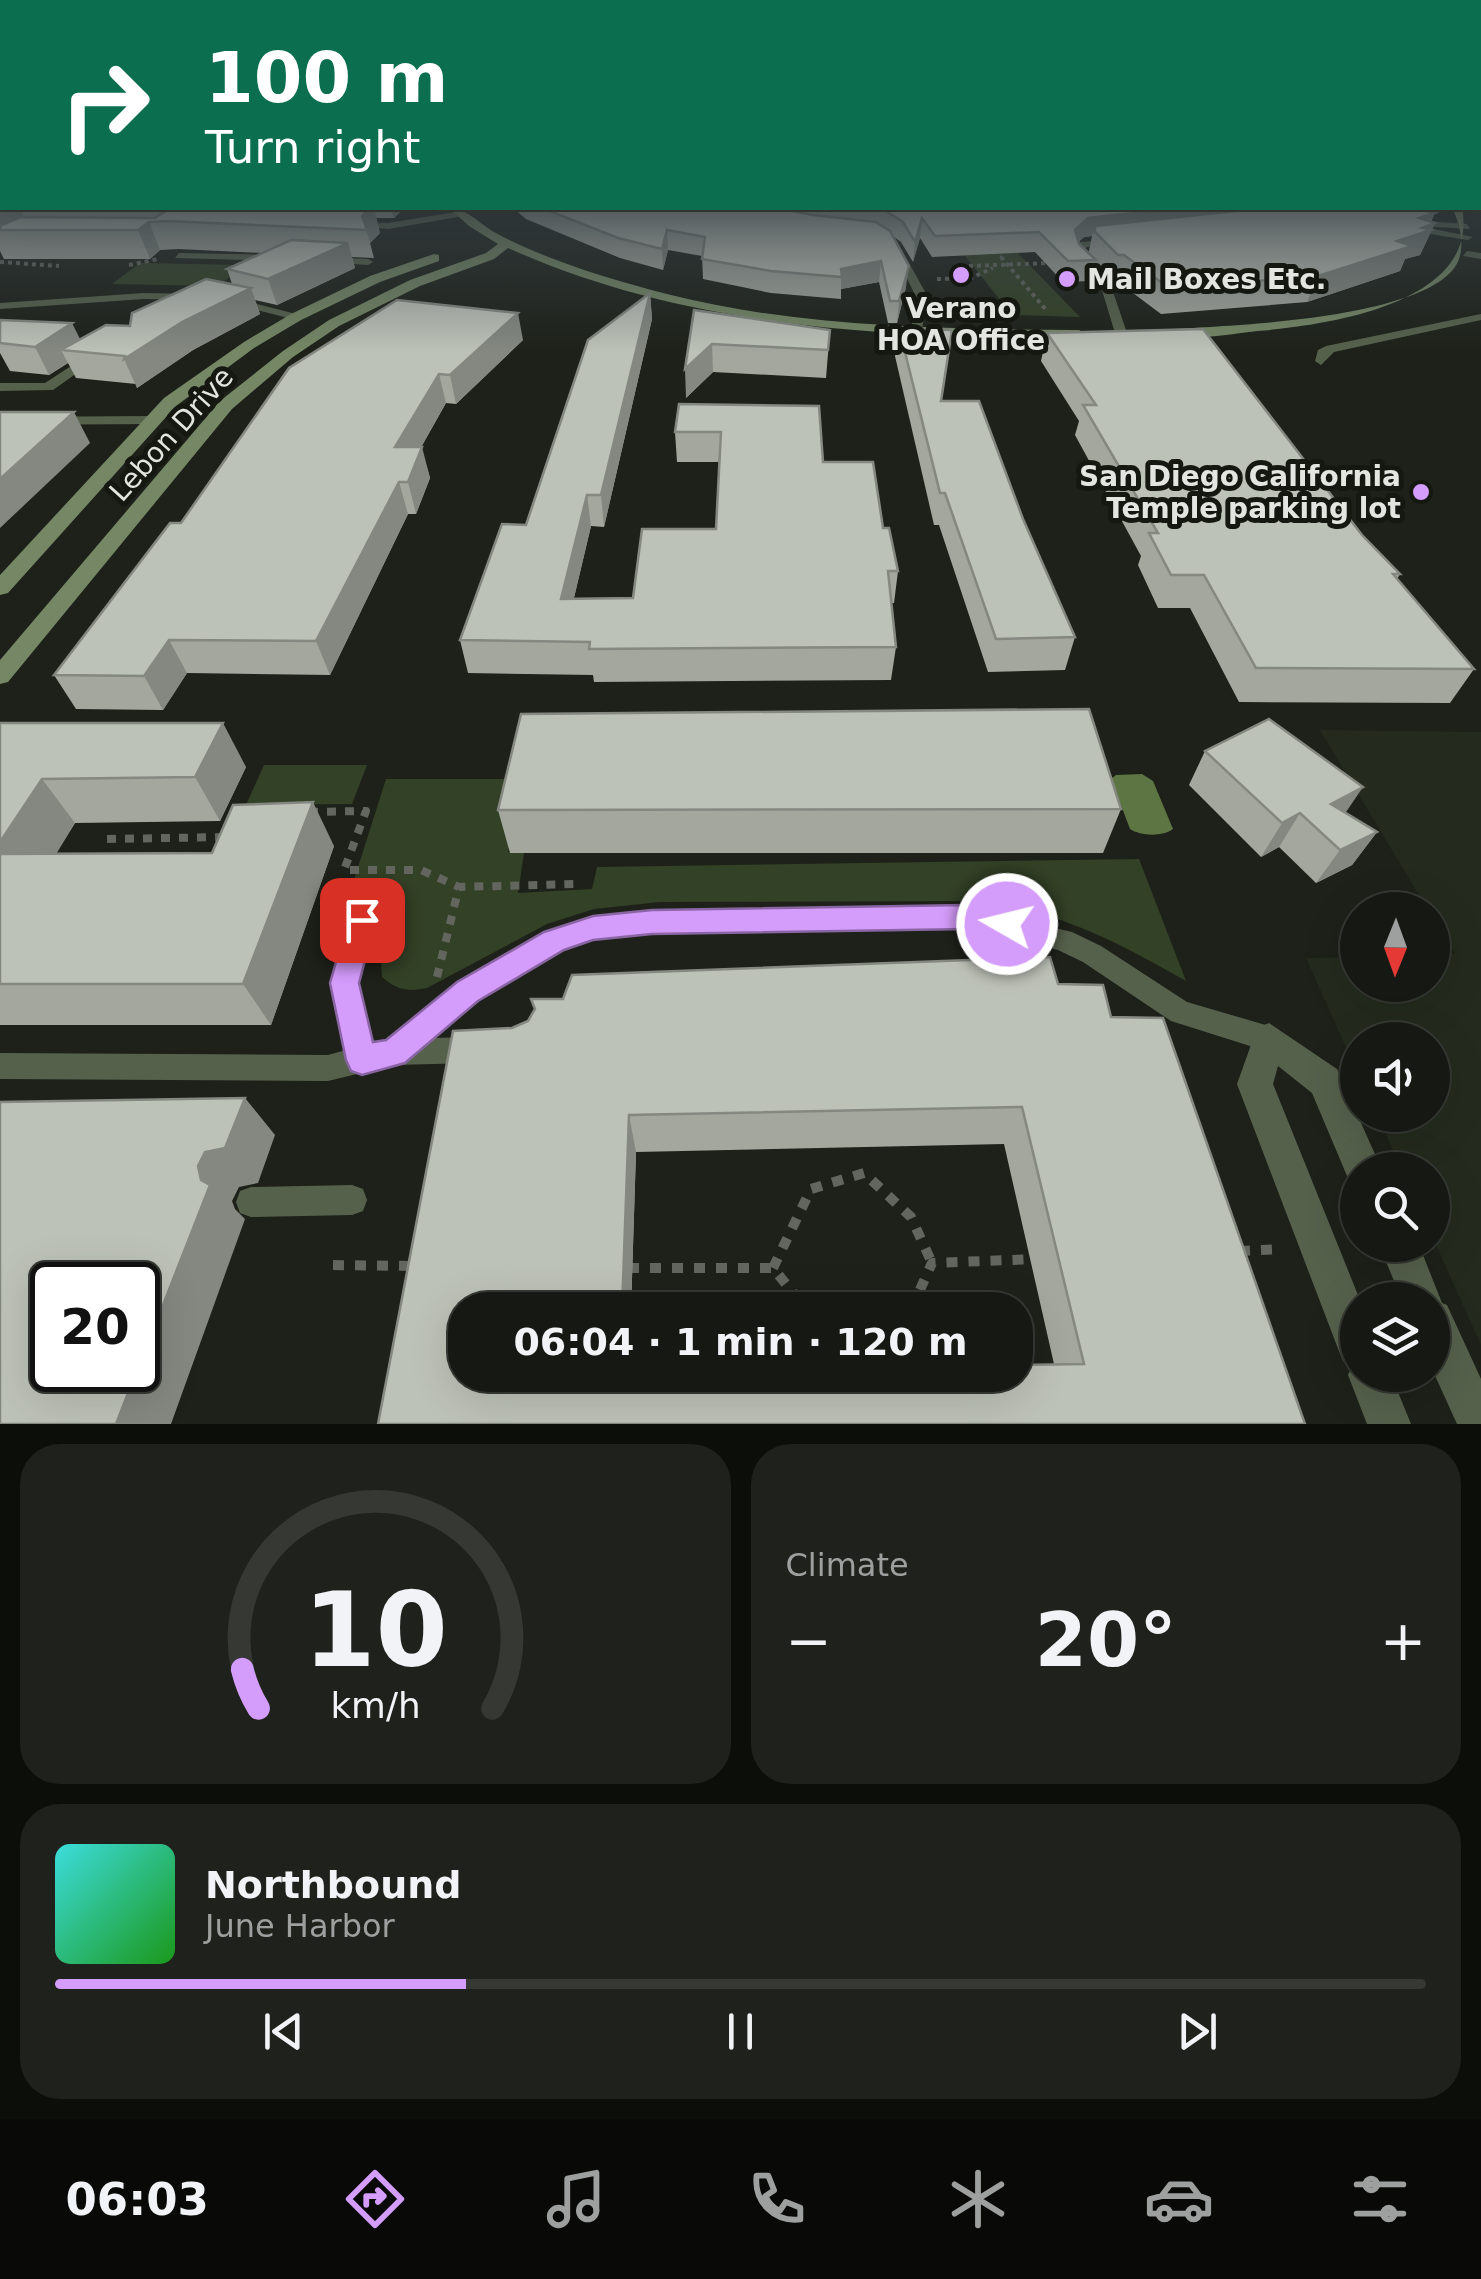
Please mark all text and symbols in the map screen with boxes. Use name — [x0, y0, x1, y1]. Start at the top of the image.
text: 100 m — [205, 37, 448, 119]
icon: right — [40, 40, 170, 170]
text: Turn right — [205, 121, 420, 174]
place label: Mail Boxes Etc. — [1087, 263, 1327, 296]
marker: Verano HOA Office — [950, 264, 972, 286]
marker: Mail Boxes Etc. — [1056, 268, 1078, 290]
place label: Verano HOA Office — [877, 292, 1045, 357]
street label: Lebon Drive — [103, 361, 240, 508]
place label: San Diego California Temple parking lot — [1079, 460, 1401, 525]
marker: San Diego California Temple parking lot — [1410, 481, 1432, 503]
position arrow — [955, 872, 1059, 976]
pin — [320, 878, 405, 963]
north arrow — [1340, 892, 1450, 1002]
map controls — [1340, 892, 1450, 1392]
icon: arrive — [335, 893, 390, 948]
button: sound — [1340, 1022, 1450, 1132]
button: search — [1340, 1152, 1450, 1262]
speed limit sign: 20 — [30, 1262, 160, 1392]
button: layers — [1340, 1282, 1450, 1392]
text: 06:04 · 1 min · 120 m — [513, 1320, 968, 1364]
text: Climate — [786, 1546, 909, 1584]
text: 10 — [303, 1569, 448, 1691]
text: 20° — [1035, 1596, 1177, 1684]
text: − — [786, 1609, 832, 1673]
text: + — [1380, 1609, 1426, 1673]
text: km/h — [330, 1685, 420, 1726]
text: Northbound — [205, 1863, 461, 1907]
text: June Harbor — [205, 1907, 395, 1945]
icon: previous — [256, 2004, 311, 2059]
icon: pause — [713, 2004, 768, 2059]
icon: next — [1170, 2004, 1225, 2059]
icon: directions — [340, 2164, 410, 2234]
icon: music — [541, 2164, 611, 2234]
icon: phone — [742, 2164, 812, 2234]
icon: climate — [943, 2164, 1013, 2234]
icon: car — [1144, 2164, 1214, 2234]
icon: filters — [1345, 2164, 1415, 2234]
text: 06:03 — [66, 2173, 209, 2226]

